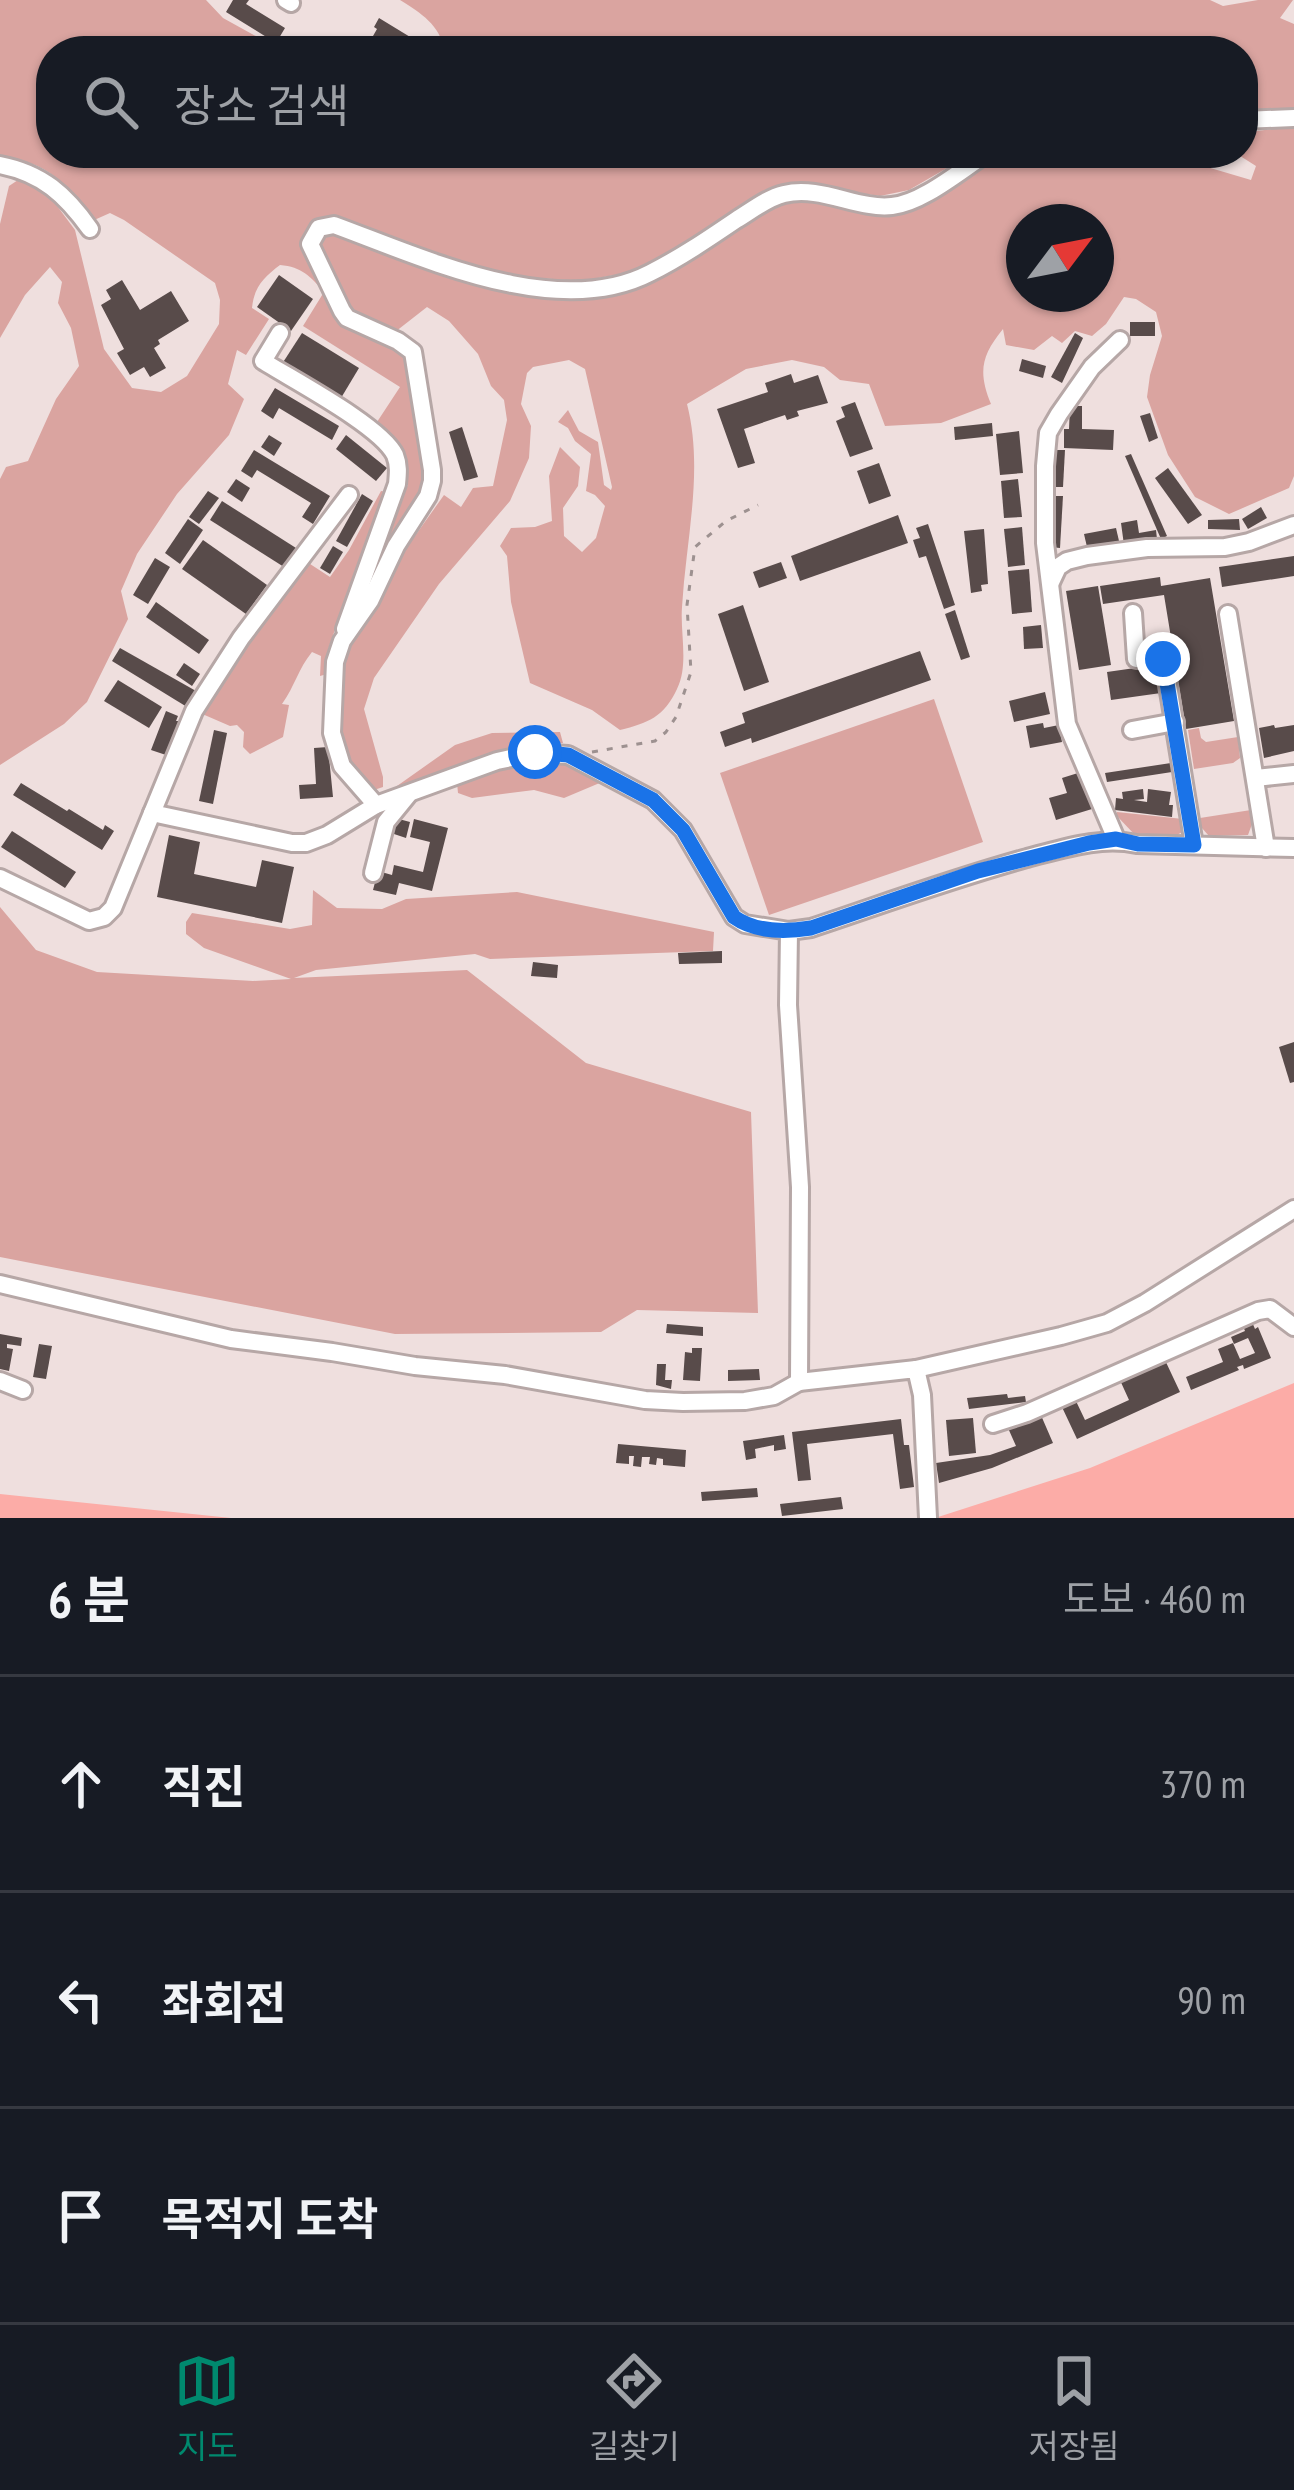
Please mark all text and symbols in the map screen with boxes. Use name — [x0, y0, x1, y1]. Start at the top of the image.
search box — [36, 36, 1258, 168]
icon: search — [78, 69, 144, 135]
text: 장소 검색 — [174, 76, 349, 134]
north arrow — [1006, 204, 1114, 312]
route end — [1136, 632, 1190, 686]
route start — [508, 725, 562, 779]
text: 6 분 — [48, 1566, 130, 1632]
text: 도보 · 460 m — [1063, 1573, 1246, 1624]
icon: ahead — [48, 1751, 114, 1817]
text: 직진 — [162, 1757, 245, 1815]
text: 370 m — [1160, 1758, 1246, 1809]
icon: left — [48, 1967, 114, 2033]
text: 좌회전 — [162, 1973, 286, 2031]
text: 90 m — [1177, 1974, 1246, 2025]
icon: arrive — [48, 2183, 114, 2249]
text: 목적지 도착 — [162, 2189, 378, 2247]
tab: 지도 — [174, 2348, 240, 2468]
tab: 길찾기 — [589, 2348, 680, 2468]
tab: 저장됨 — [1029, 2348, 1120, 2468]

